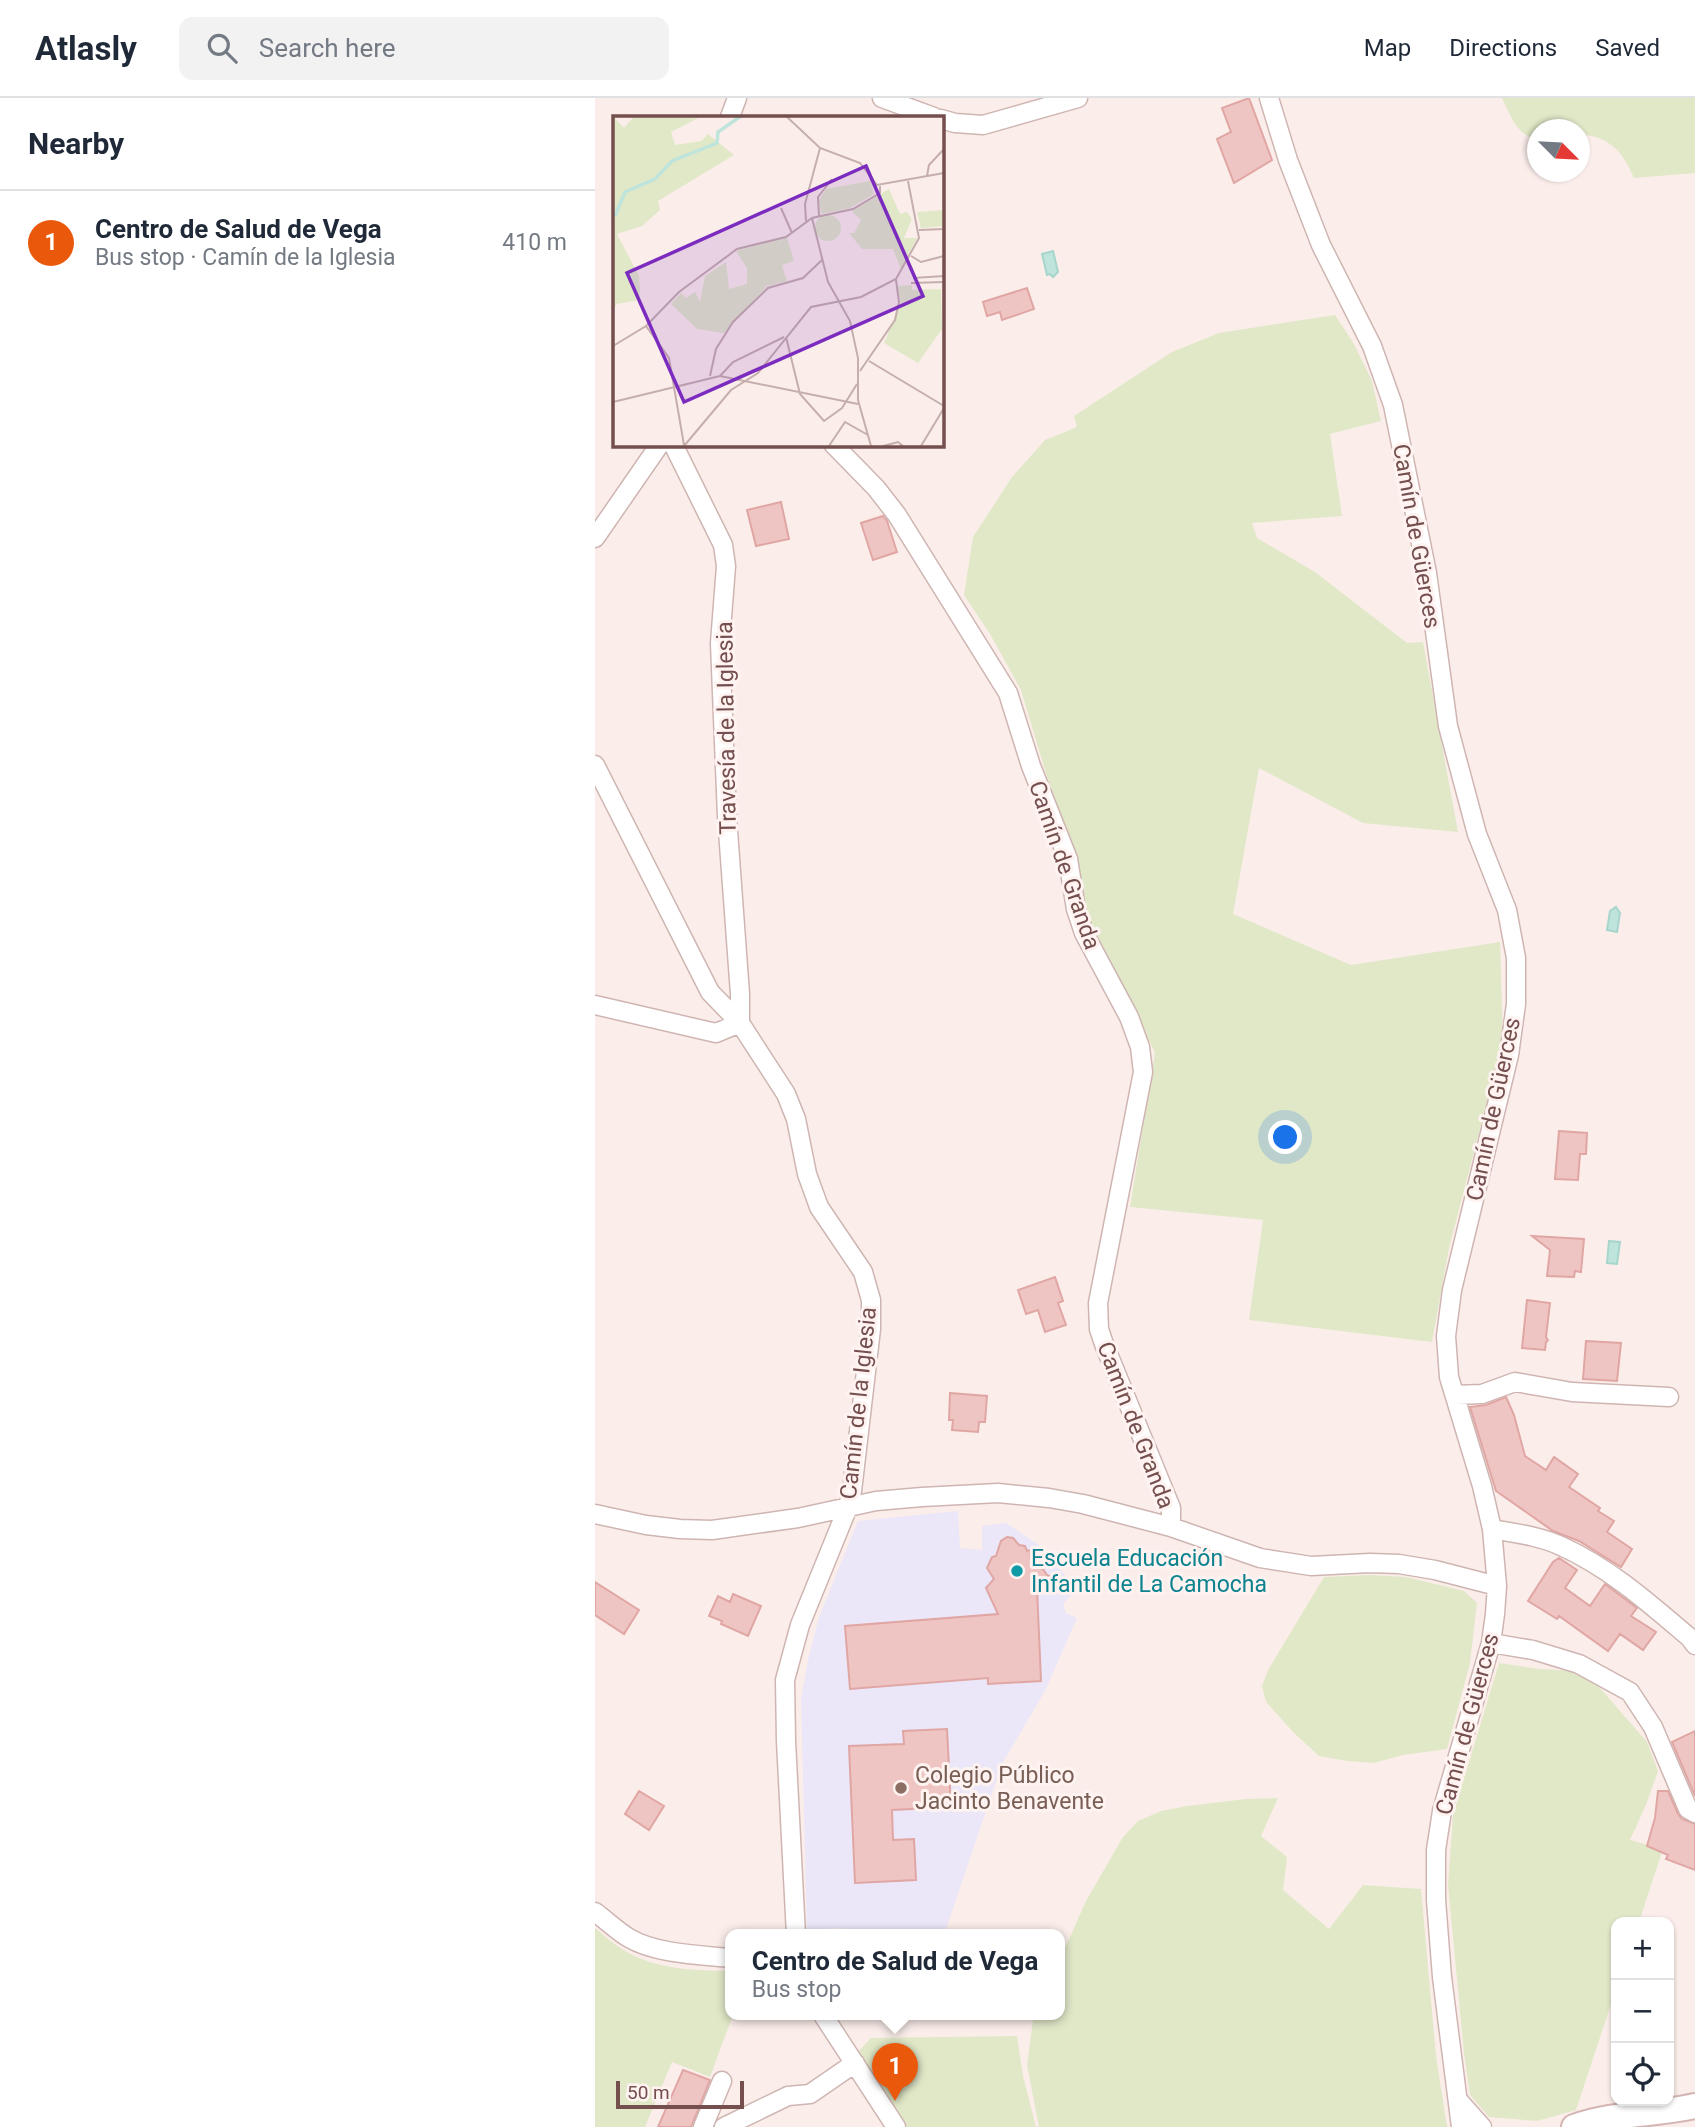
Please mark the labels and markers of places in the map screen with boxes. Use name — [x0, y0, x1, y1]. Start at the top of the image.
place label: Escuela Educación Infantil de La Camocha — [1031, 1545, 1267, 1598]
marker: Escuela Educación Infantil de La Camocha — [1009, 1563, 1025, 1579]
place label: Colegio Público Jacinto Benavente — [915, 1762, 1104, 1815]
marker: Colegio Público Jacinto Benavente — [893, 1780, 909, 1796]
pin: 1 — [872, 2043, 918, 2101]

